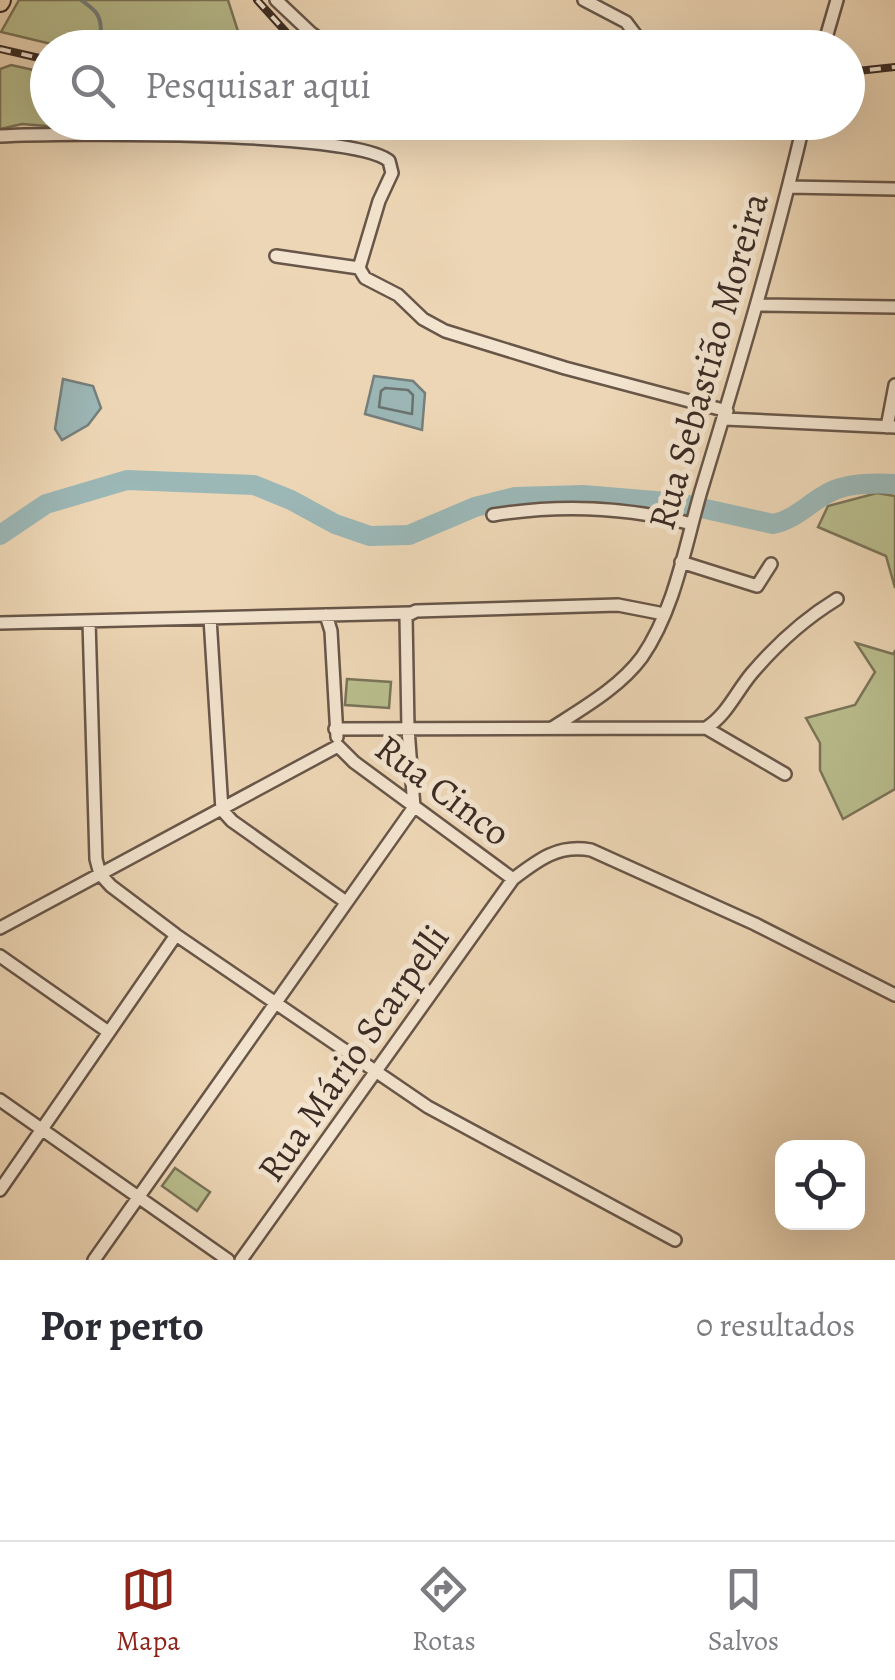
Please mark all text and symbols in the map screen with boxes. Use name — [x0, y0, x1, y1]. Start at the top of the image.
search box — [30, 30, 865, 140]
icon: search — [65, 58, 120, 113]
text: Pesquisar aqui — [145, 59, 371, 111]
street label: Rua Sebastião Moreira — [635, 186, 781, 535]
street label: Rua Cinco — [365, 722, 521, 858]
street label: Rua Mário Scarpelli — [245, 914, 461, 1192]
map controls — [775, 1140, 865, 1230]
button: locate — [775, 1140, 865, 1230]
text: Por perto — [40, 1297, 204, 1354]
text: 0 resultados — [696, 1303, 855, 1347]
tab: Mapa — [116, 1562, 180, 1660]
tab: Rotas — [412, 1562, 476, 1660]
tab: Salvos — [708, 1562, 779, 1660]

